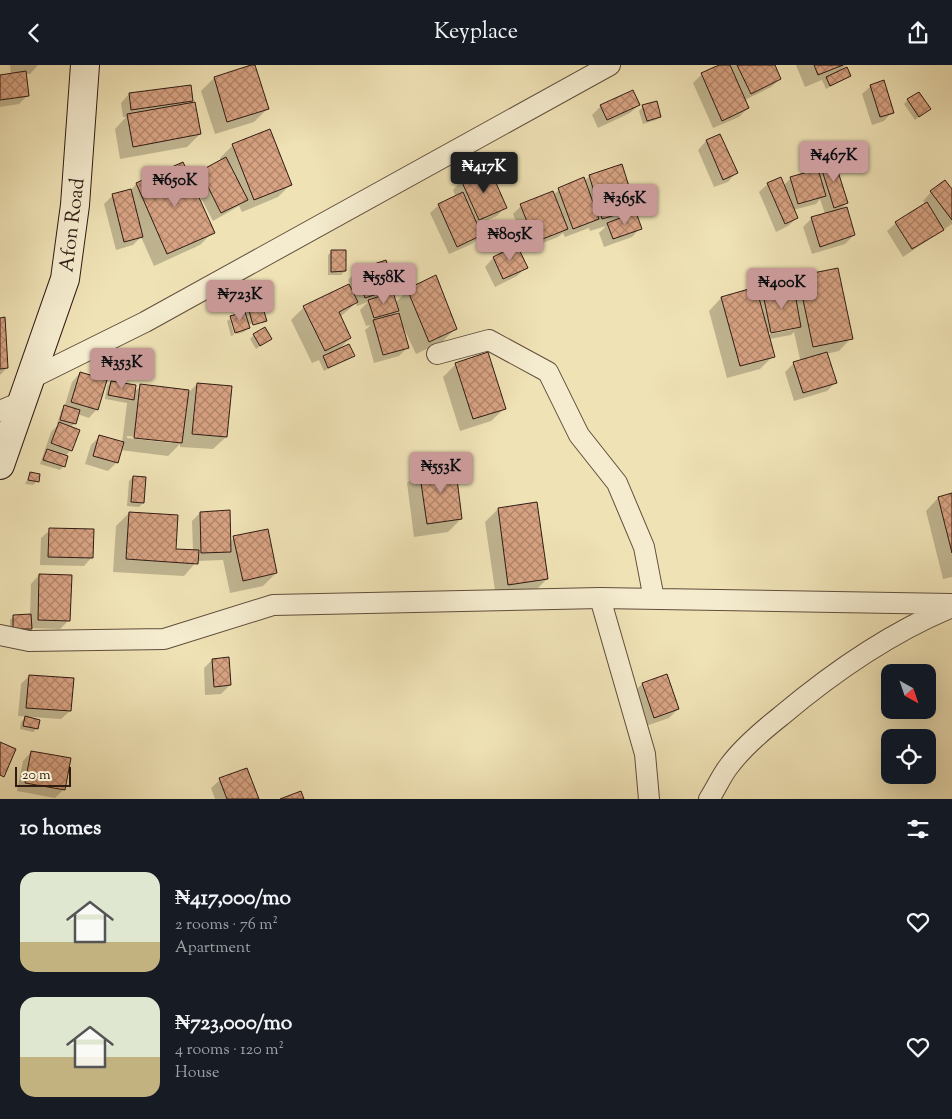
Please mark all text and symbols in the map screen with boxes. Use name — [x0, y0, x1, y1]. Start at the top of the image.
text: Keyplace — [434, 17, 518, 49]
icon: back — [20, 19, 48, 47]
icon: share — [904, 19, 932, 47]
pin: ₦467K — [799, 141, 869, 183]
text: ₦467K — [810, 145, 858, 168]
pin: ₦417K — [449, 151, 519, 194]
text: ₦417K — [462, 156, 506, 179]
pin: ₦650K — [140, 165, 210, 208]
text: ₦650K — [152, 170, 198, 193]
street label: Afon Road — [53, 177, 94, 274]
pin: ₦365K — [590, 184, 660, 226]
text: ₦365K — [604, 188, 646, 211]
pin: ₦805K — [475, 219, 545, 262]
text: ₦805K — [487, 224, 533, 247]
pin: ₦558K — [349, 263, 419, 305]
text: ₦558K — [363, 267, 405, 290]
pin: ₦400K — [747, 267, 817, 310]
text: ₦400K — [758, 272, 806, 295]
pin: ₦723K — [205, 279, 275, 322]
text: ₦723K — [218, 284, 262, 307]
pin: ₦353K — [87, 347, 157, 390]
text: ₦353K — [101, 352, 143, 375]
pin: ₦553K — [406, 451, 476, 494]
text: ₦553K — [421, 456, 461, 479]
north arrow — [881, 664, 936, 719]
map controls — [881, 664, 936, 784]
button: locate — [881, 729, 936, 784]
scale bar — [15, 764, 71, 787]
text: 20 m — [22, 766, 51, 786]
text: 10 homes — [20, 814, 101, 844]
icon: filters — [904, 815, 932, 843]
text: ₦417,000/mo — [175, 884, 291, 914]
icon: home — [60, 892, 120, 952]
icon: heart — [904, 908, 932, 936]
text: 2 rooms · 76 m² — [175, 914, 278, 937]
text: Apartment — [175, 937, 251, 960]
text: ₦723,000/mo — [175, 1009, 292, 1039]
icon: home — [60, 1017, 120, 1077]
icon: heart — [904, 1033, 932, 1061]
text: 4 rooms · 120 m² — [175, 1039, 284, 1062]
text: House — [175, 1062, 219, 1085]

